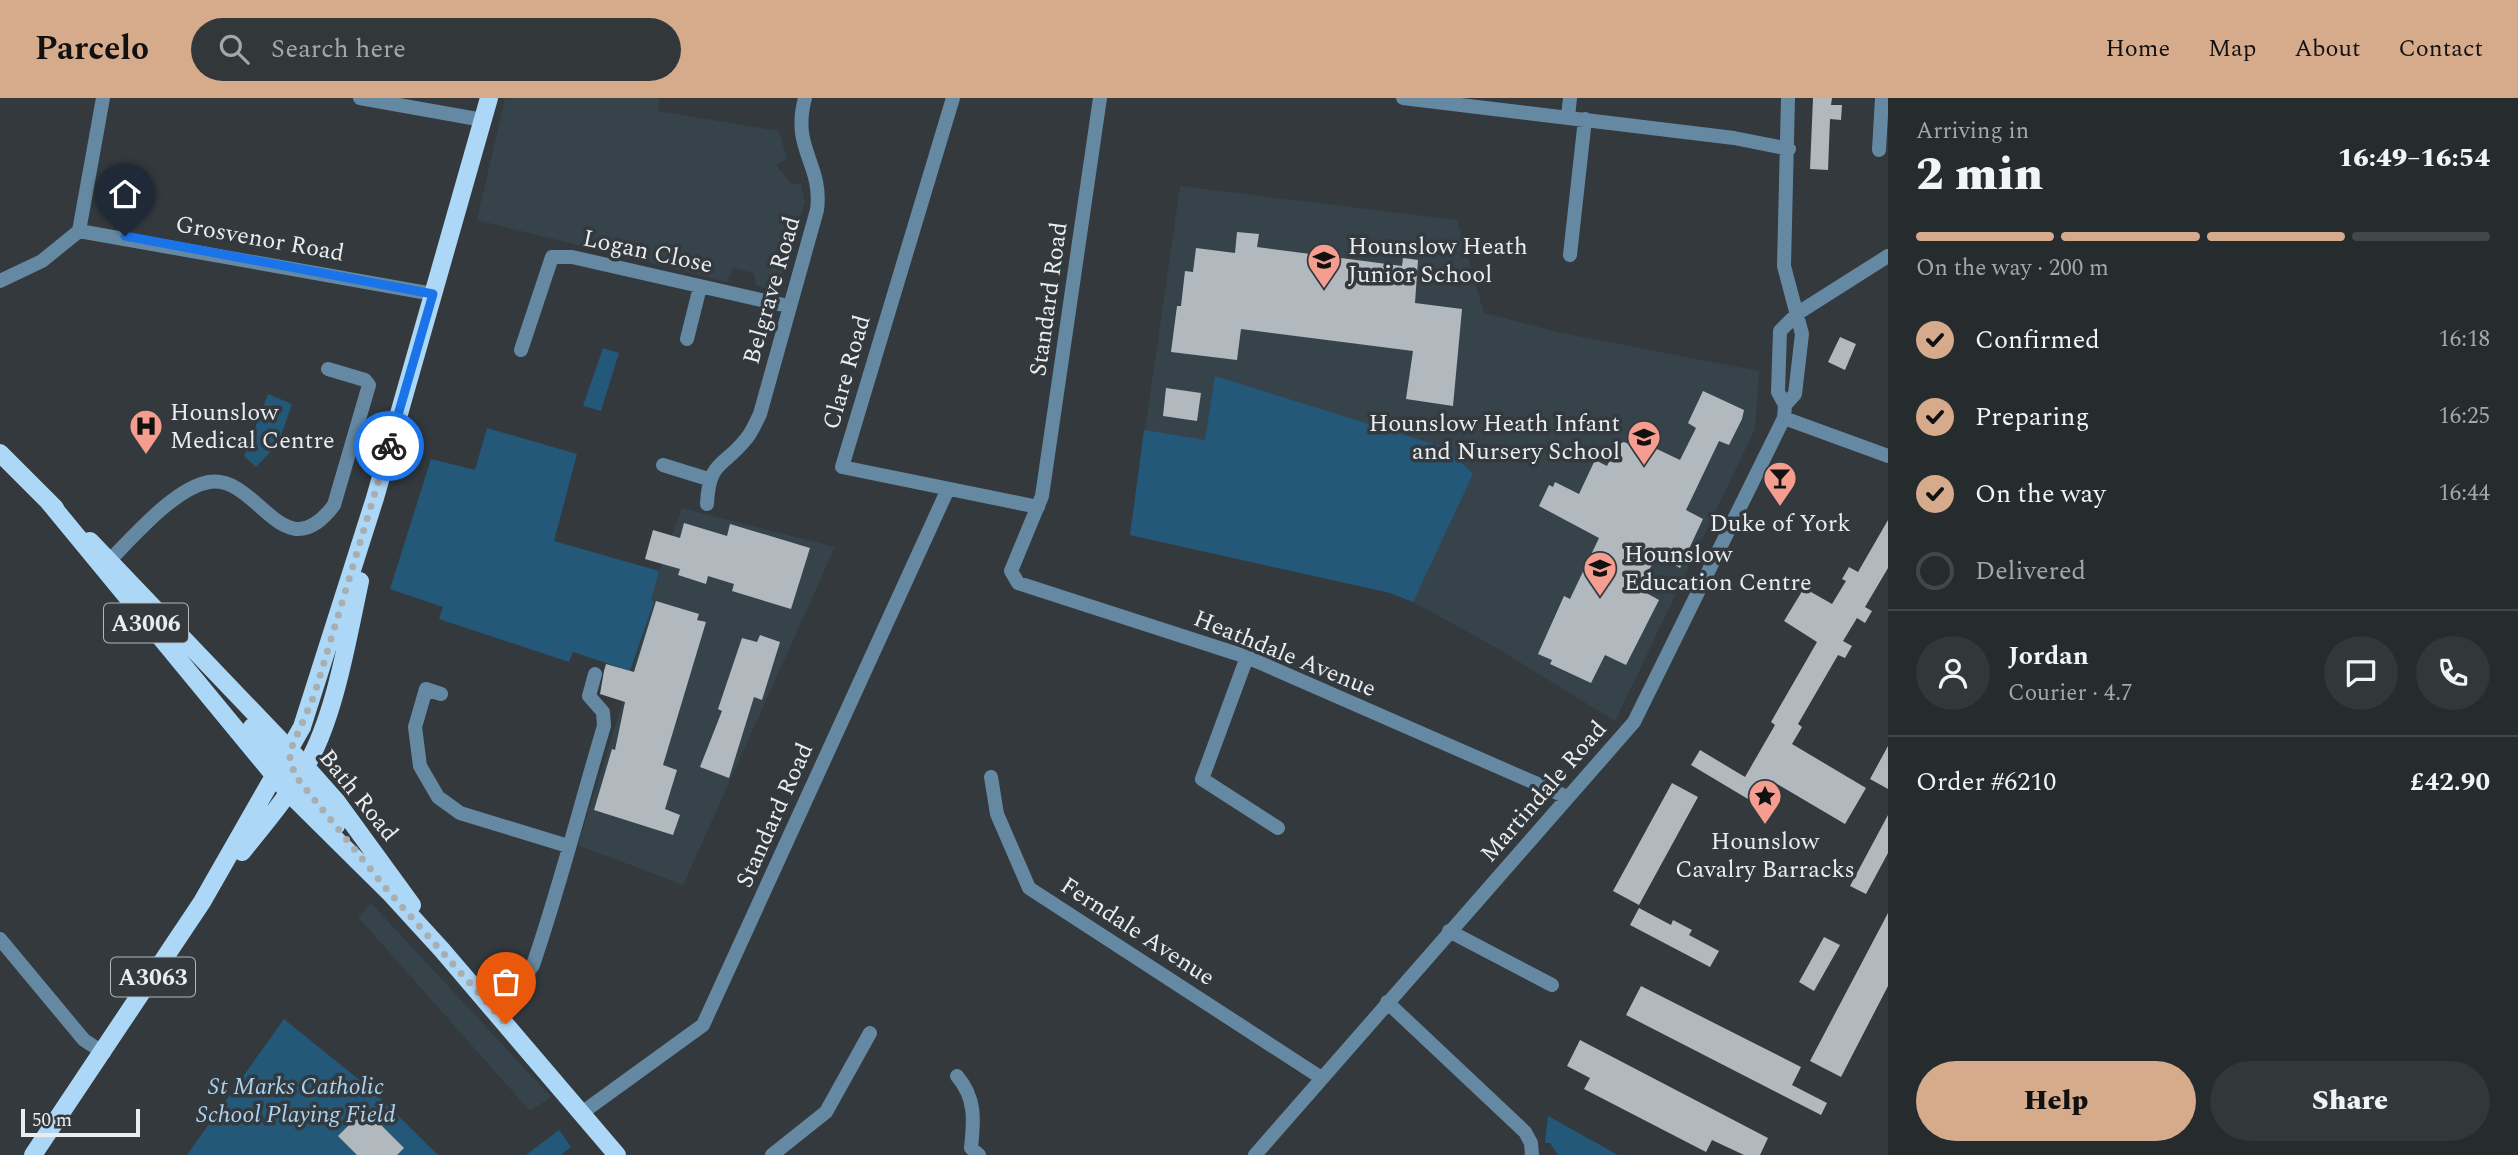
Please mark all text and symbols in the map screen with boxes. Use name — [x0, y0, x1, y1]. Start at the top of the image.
search box — [191, 18, 681, 81]
text: Parcelo — [35, 24, 149, 74]
text: Search here — [271, 29, 406, 69]
icon: search — [215, 30, 253, 68]
text: Home — [2105, 31, 2170, 67]
text: Map — [2208, 31, 2256, 67]
text: About — [2294, 31, 2360, 67]
text: Contact — [2398, 31, 2483, 67]
text: Arriving in — [1916, 114, 2029, 149]
text: 16:49–16:54 — [2338, 138, 2490, 178]
text: 2 min — [1916, 140, 2043, 210]
pin — [95, 164, 155, 236]
icon: home — [106, 175, 144, 213]
street label: Grosvenor Road — [173, 206, 347, 272]
street label: Belgrave Road — [734, 212, 810, 368]
street label: Standard Road — [1020, 220, 1078, 379]
street label: Logan Close — [579, 221, 716, 283]
place label: Hounslow Heath Junior School — [1348, 229, 1528, 293]
school or university icon: Hounslow Heath Junior School — [1305, 241, 1343, 290]
text: On the way · 200 m — [1916, 251, 2109, 286]
street label: Clare Road — [813, 311, 880, 434]
text: Confirmed — [1975, 320, 2100, 360]
icon: check — [1916, 321, 1954, 359]
text: 16:18 — [2438, 322, 2490, 357]
place label: Hounslow Medical Centre — [170, 395, 335, 459]
text: Preparing — [1975, 397, 2089, 437]
icon: check — [1916, 398, 1954, 436]
text: 16:25 — [2438, 399, 2490, 434]
place label: Hounslow Heath Infant and Nursery School — [1369, 406, 1620, 470]
hospital icon: Hounslow Medical Centre — [127, 407, 165, 456]
courier — [354, 411, 424, 481]
school or university icon: Hounslow Heath Infant and Nursery School — [1625, 418, 1663, 467]
icon: bike — [370, 427, 408, 465]
bar icon: Duke of York — [1761, 459, 1799, 508]
text: On the way — [1975, 474, 2106, 514]
icon: check — [1916, 475, 1954, 513]
text: 16:44 — [2438, 476, 2490, 511]
place label: Duke of York — [1709, 506, 1851, 542]
place label: Hounslow Education Centre — [1624, 537, 1812, 601]
school or university icon: Hounslow Education Centre — [1581, 549, 1619, 598]
text: Delivered — [1975, 551, 2086, 591]
street label: Heathdale Avenue — [1188, 601, 1381, 707]
road number: A3006 — [104, 603, 188, 642]
button: person — [1916, 636, 1990, 710]
text: Jordan — [2008, 636, 2089, 676]
button: chat — [2324, 636, 2398, 710]
button: phone — [2416, 636, 2490, 710]
text: Courier · 4.7 — [2008, 676, 2133, 711]
street label: Martindale Road — [1472, 713, 1616, 871]
street label: Standard Road — [727, 737, 823, 894]
street label: Bath Road — [310, 742, 407, 850]
text: Order #6210 — [1916, 762, 2056, 802]
text: £42.90 — [2410, 762, 2490, 802]
place icon: Hounslow Cavalry Barracks — [1746, 777, 1784, 826]
place label: Hounslow Cavalry Barracks — [1675, 824, 1855, 888]
street label: Ferndale Avenue — [1053, 868, 1222, 995]
pin — [476, 952, 536, 1024]
road number: A3063 — [111, 958, 195, 996]
icon: bag — [487, 963, 525, 1001]
button: Help — [1916, 1061, 2196, 1141]
button: Share — [2210, 1061, 2490, 1141]
park label: St Marks Catholic School Playing Field — [196, 1069, 396, 1133]
scale bar — [21, 1106, 140, 1138]
text: 50 m — [32, 1106, 72, 1135]

